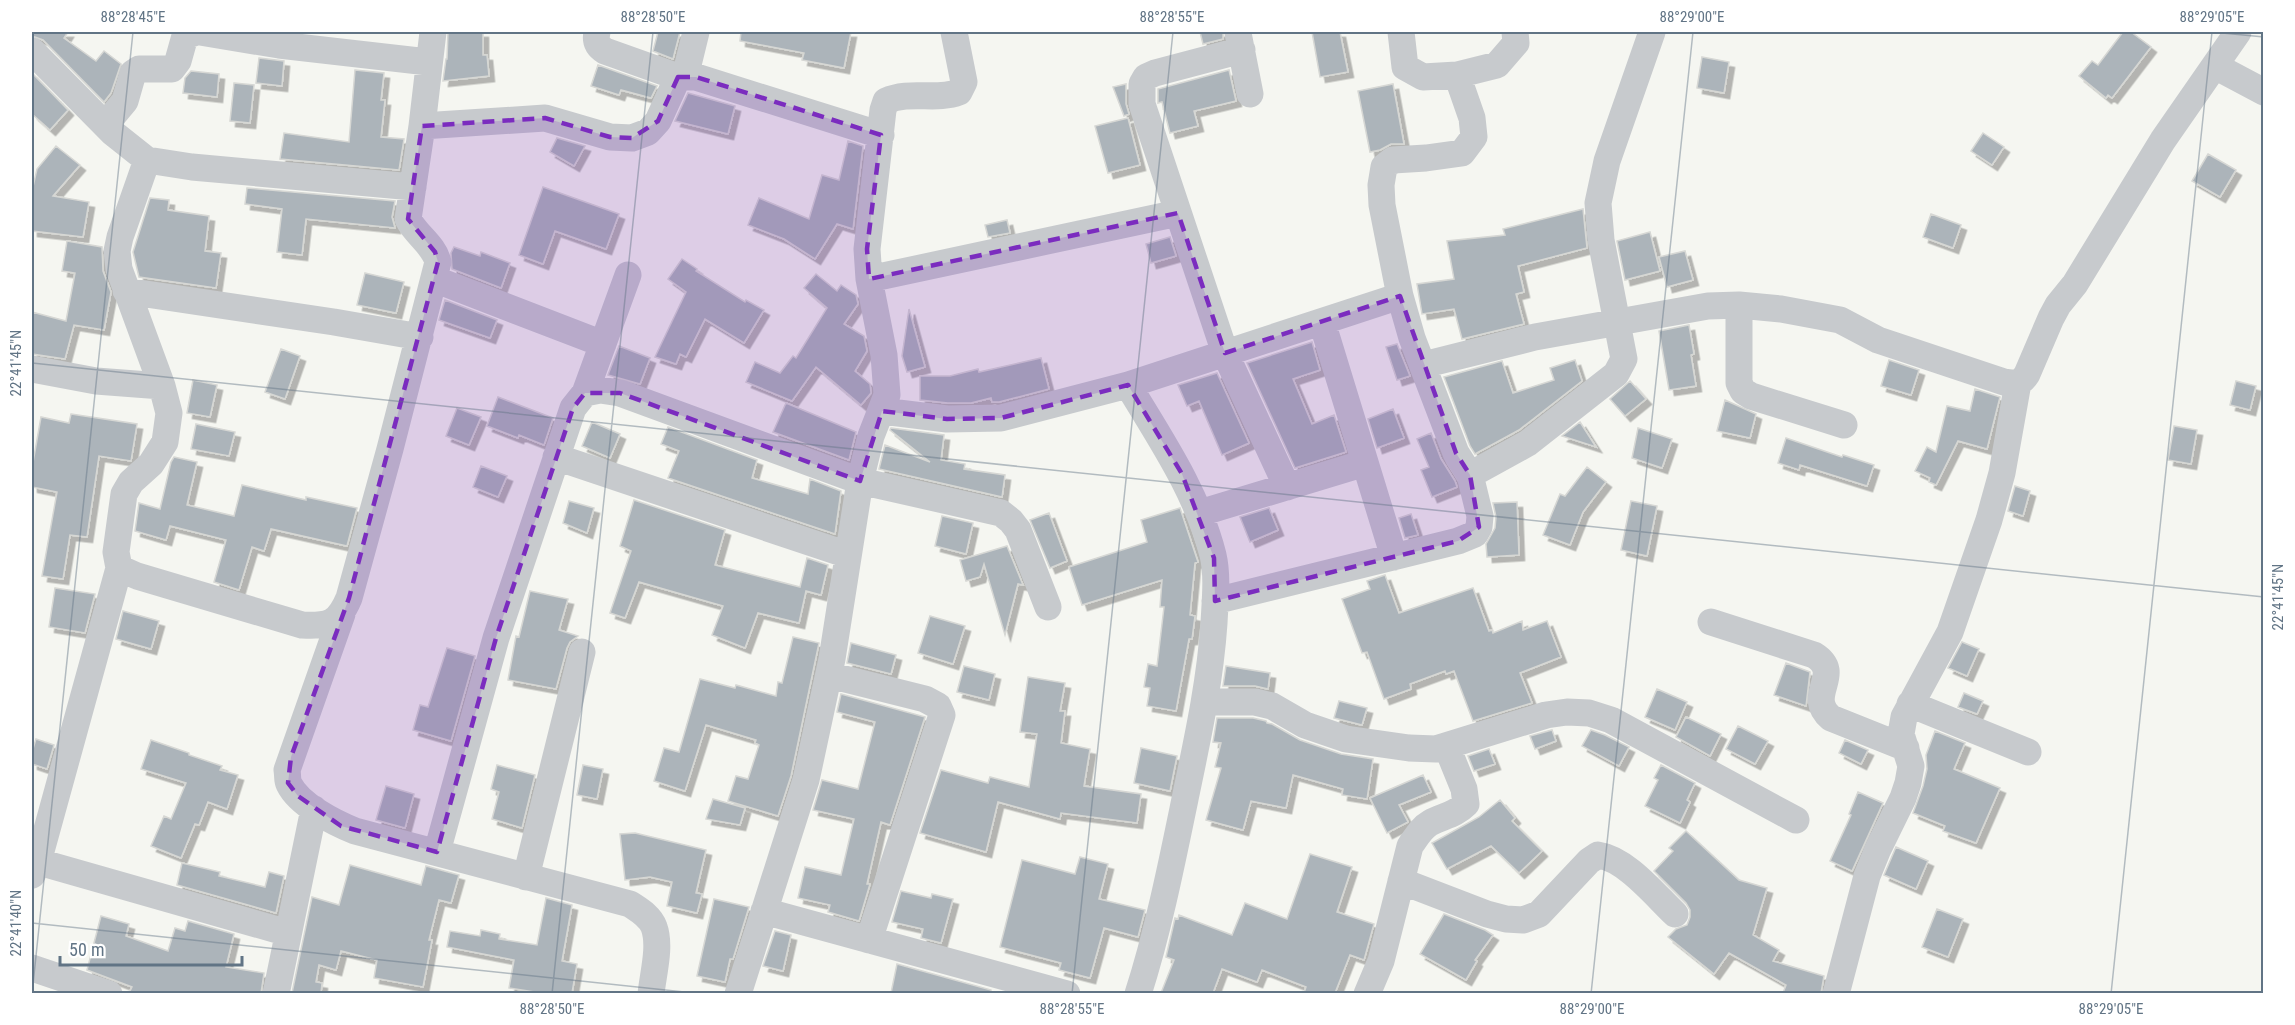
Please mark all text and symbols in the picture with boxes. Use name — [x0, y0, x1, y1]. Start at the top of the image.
text: 88°28'45"E — [101, 8, 165, 26]
text: 88°28'50"E — [621, 8, 685, 26]
text: 88°28'55"E — [1140, 8, 1204, 26]
text: 88°29'00"E — [1660, 8, 1724, 26]
text: 88°29'05"E — [2180, 8, 2244, 26]
text: 22°41'45"N — [7, 330, 25, 396]
text: 22°41'45"N — [2269, 564, 2287, 630]
text: 22°41'40"N — [7, 890, 25, 956]
scale bar — [60, 929, 242, 967]
text: 50 m — [69, 939, 104, 960]
text: 88°28'50"E — [520, 1000, 584, 1018]
text: 88°28'55"E — [1040, 1000, 1104, 1018]
text: 88°29'00"E — [1560, 1000, 1624, 1018]
text: 88°29'05"E — [2079, 1000, 2143, 1018]

